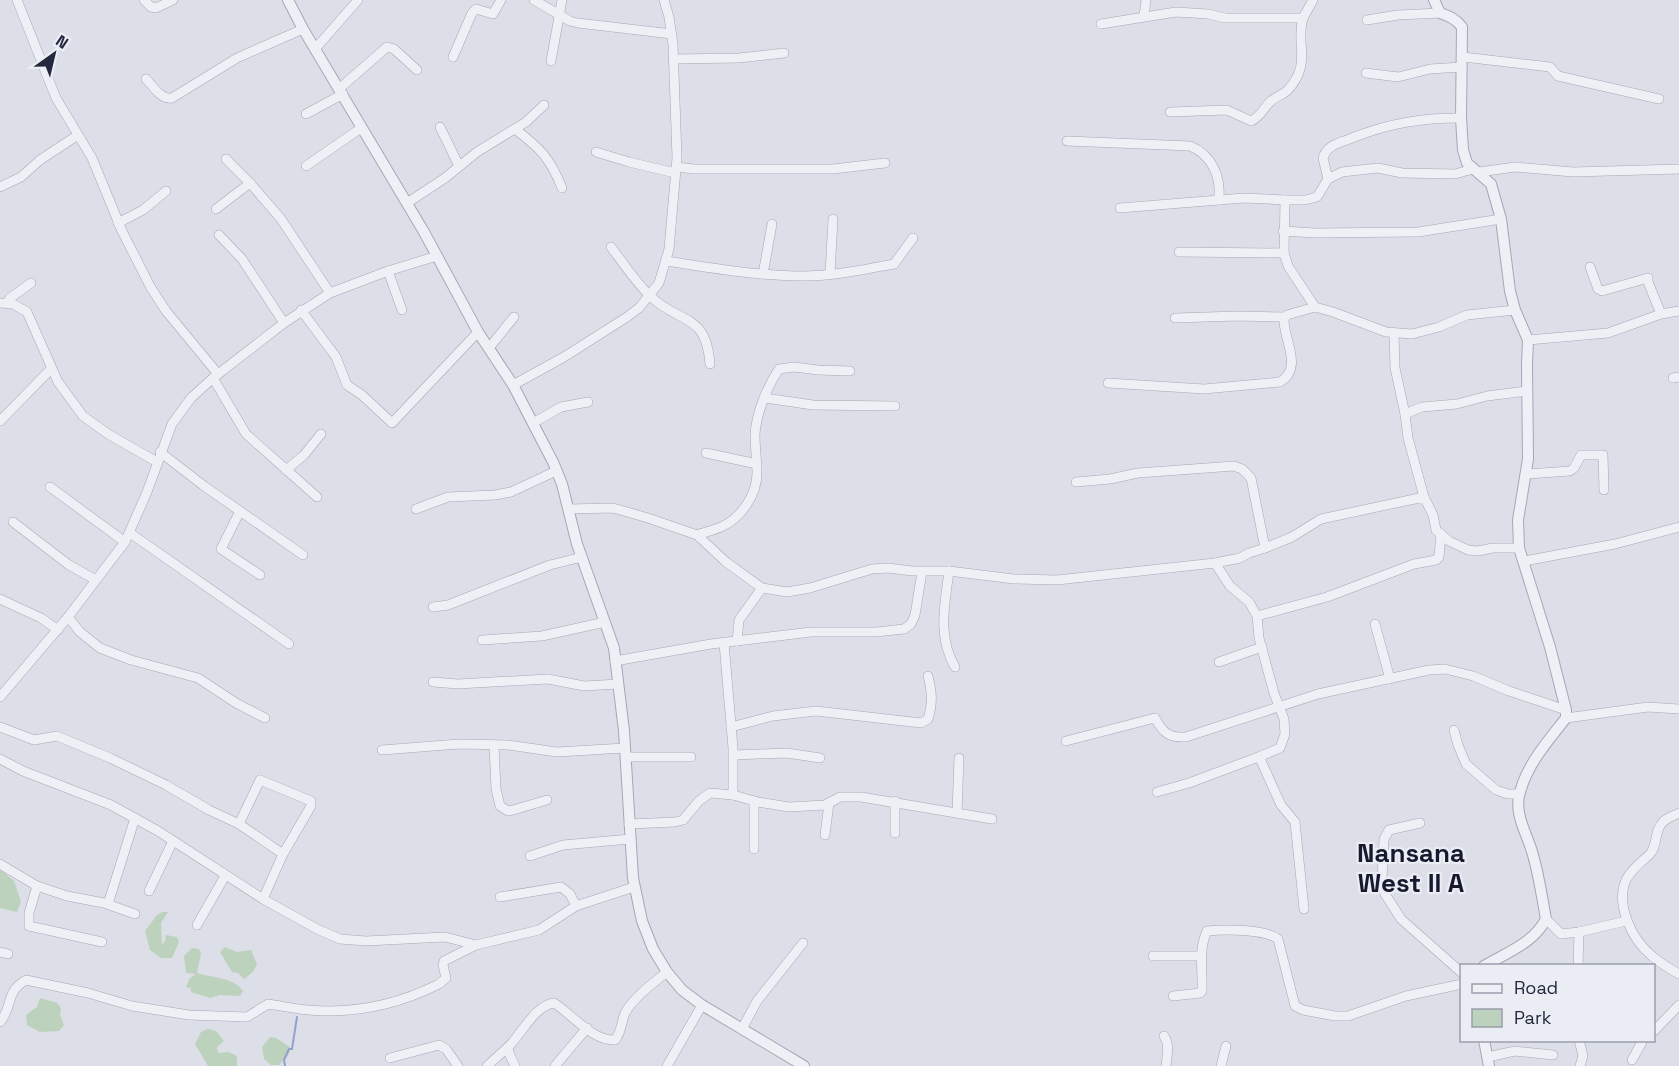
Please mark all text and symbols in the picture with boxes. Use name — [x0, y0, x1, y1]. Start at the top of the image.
north arrow — [24, 24, 84, 84]
text: N — [52, 30, 72, 54]
district label: Nansana West II A — [1357, 836, 1465, 900]
legend — [1460, 964, 1655, 1042]
text: Road — [1514, 976, 1558, 999]
text: Park — [1514, 1006, 1552, 1029]

